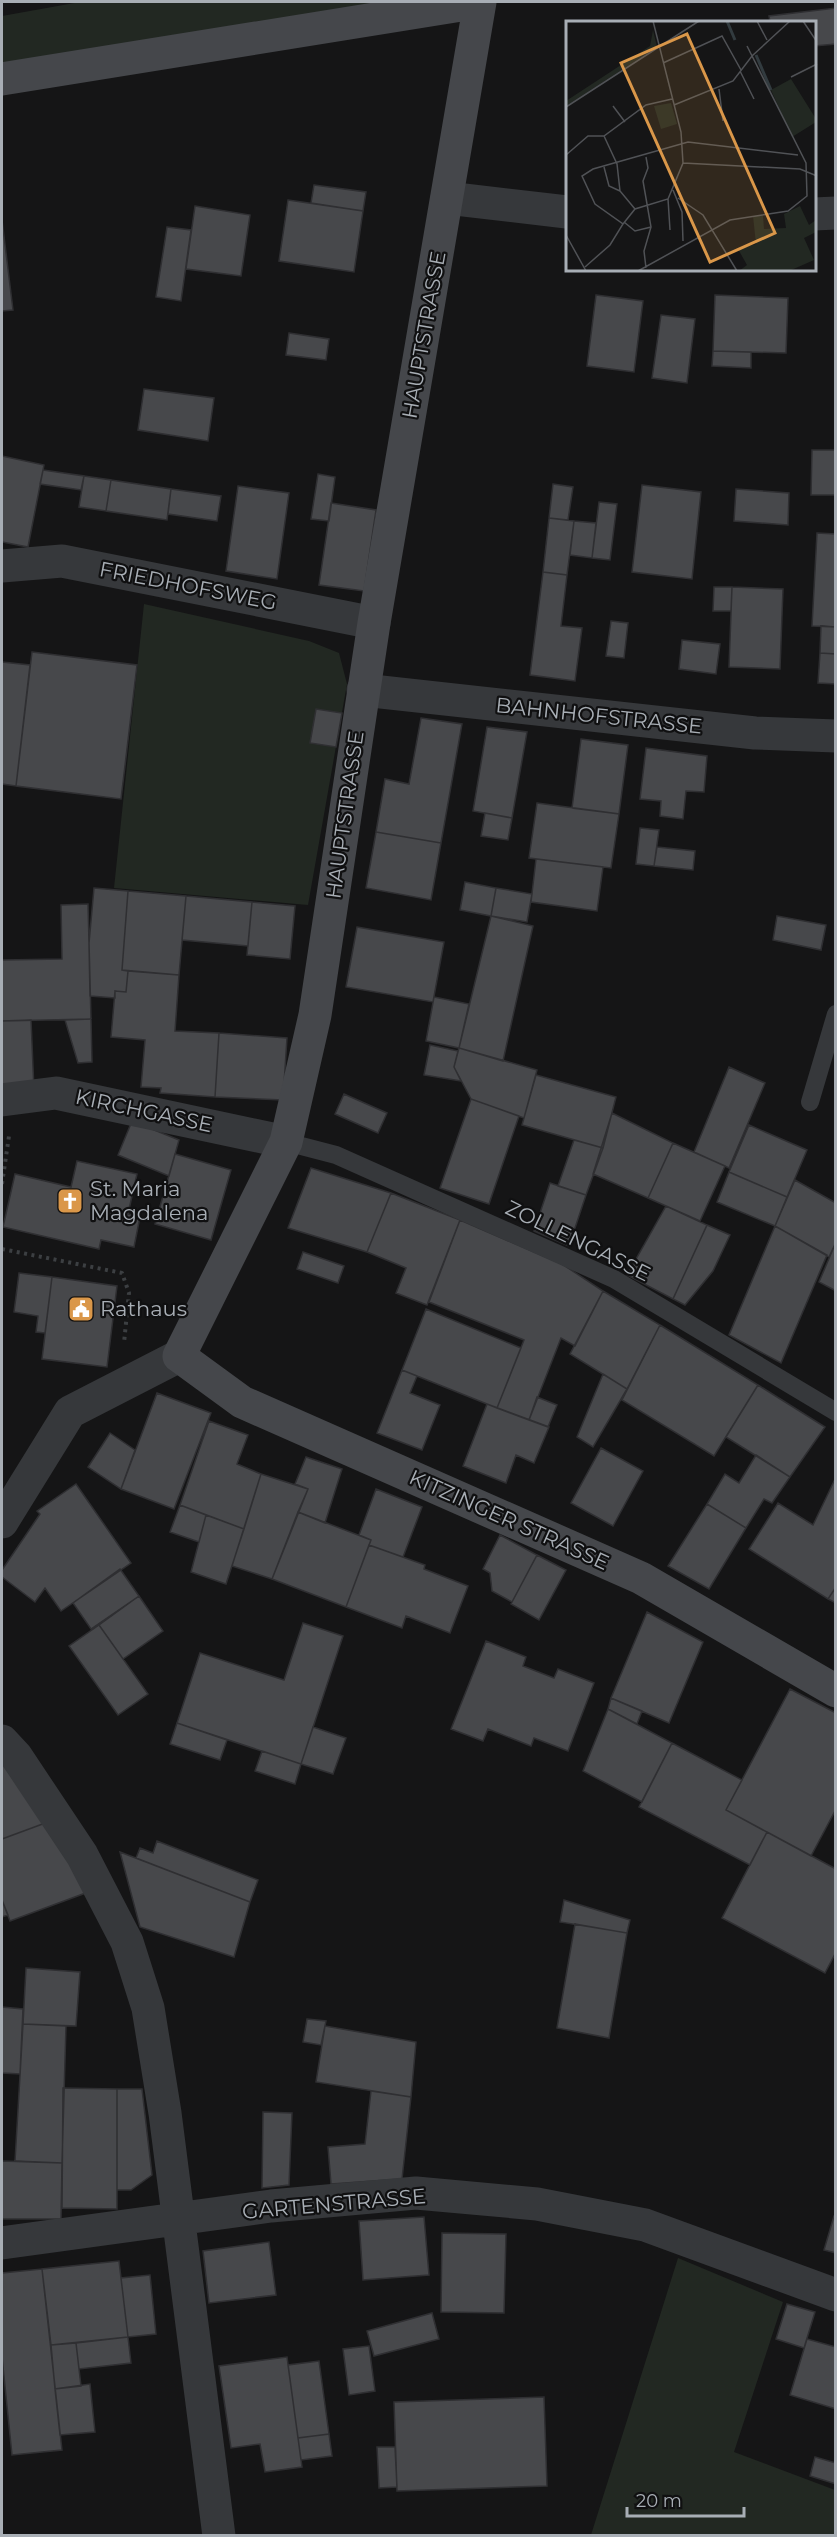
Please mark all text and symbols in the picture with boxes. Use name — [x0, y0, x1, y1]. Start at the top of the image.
inset map — [566, 21, 816, 272]
street label: HAUPTSTRASSE — [396, 249, 451, 421]
street label: FRIEDHOFSWEG — [97, 556, 279, 615]
street label: BAHNHOFSTRASSE — [494, 692, 704, 739]
street label: HAUPTSTRASSE — [320, 729, 369, 901]
street label: KIRCHGASSE — [73, 1084, 215, 1137]
place label: St. Maria Magdalena — [90, 1176, 208, 1225]
church icon: St. Maria Magdalena — [55, 1186, 85, 1216]
street label: ZOLLENGASSE — [502, 1195, 655, 1286]
public building icon: Rathaus — [66, 1294, 96, 1324]
place label: Rathaus — [100, 1296, 187, 1321]
street label: KITZINGER STRASSE — [405, 1464, 613, 1575]
street label: GARTENSTRASSE — [241, 2183, 427, 2224]
scale bar — [627, 2480, 744, 2518]
text: 20 m — [636, 2490, 682, 2512]

